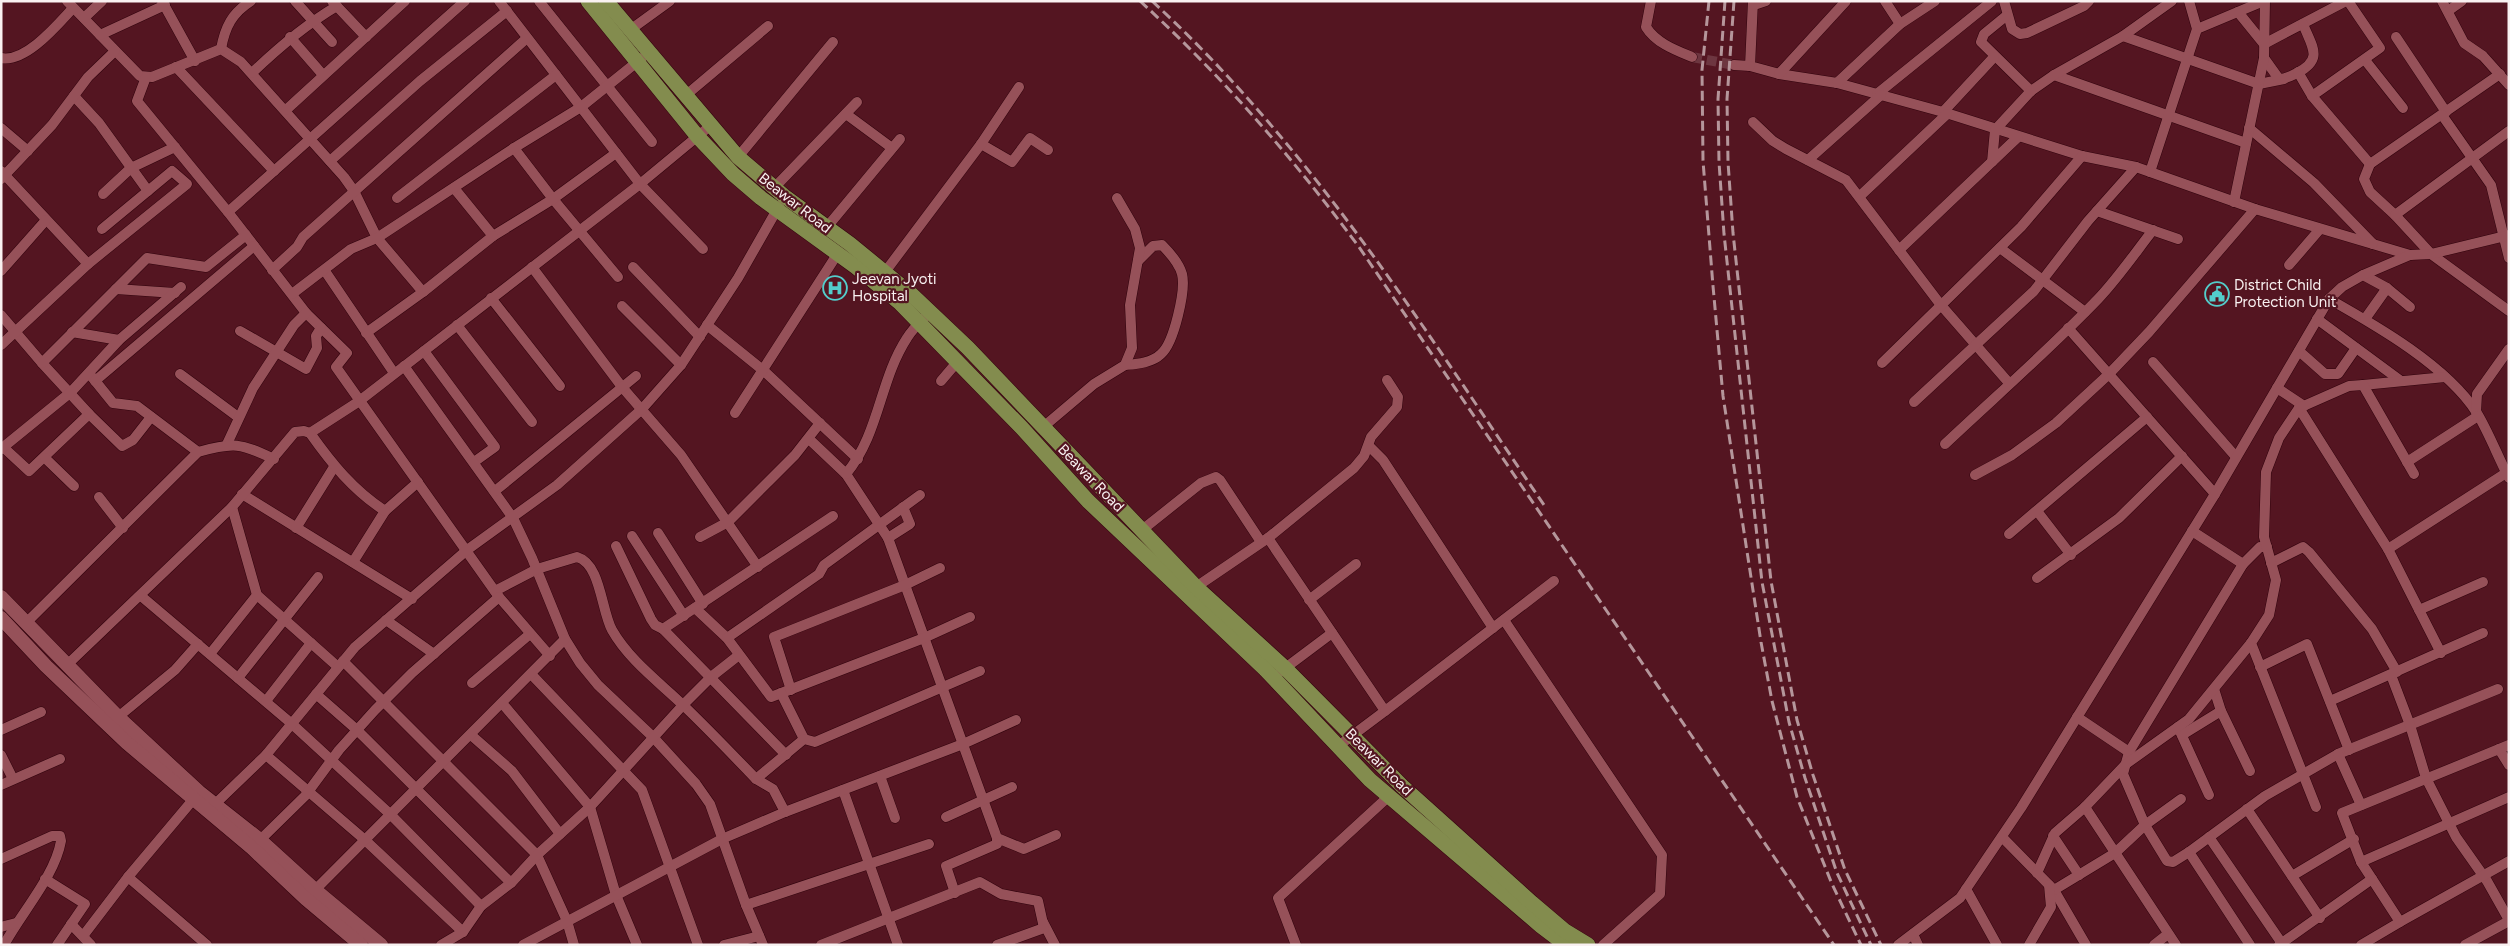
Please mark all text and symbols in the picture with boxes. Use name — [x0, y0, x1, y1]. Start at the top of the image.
street label: Beawar Road — [755, 169, 835, 237]
place label: Jeevan Jyoti Hospital — [852, 270, 937, 305]
hospital icon: Jeevan Jyoti Hospital — [822, 275, 848, 301]
place label: District Child Protection Unit — [2234, 276, 2337, 311]
public building icon: District Child Protection Unit — [2204, 281, 2230, 307]
street label: Beawar Road — [1054, 440, 1128, 516]
street label: Beawar Road — [1342, 725, 1416, 799]

